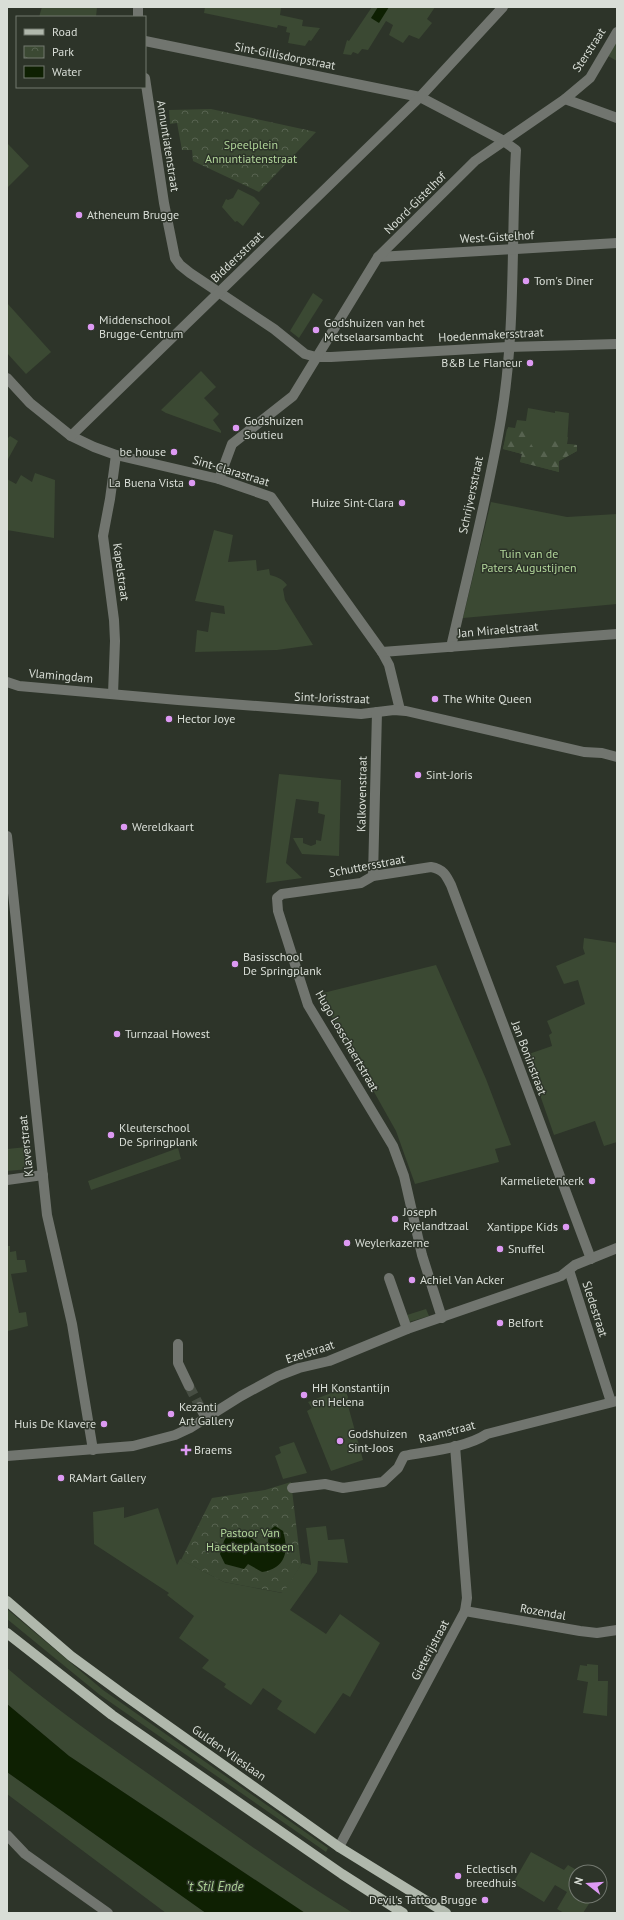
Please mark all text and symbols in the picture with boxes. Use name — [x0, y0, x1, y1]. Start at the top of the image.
legend — [16, 16, 146, 88]
text: Road — [52, 24, 77, 39]
street label: Sterstraat — [569, 25, 608, 75]
street label: Sint-Gillisdorpstraat — [233, 38, 337, 73]
text: Park — [52, 44, 74, 59]
text: Water — [52, 64, 82, 79]
street label: Annuntiatenstraat — [154, 99, 183, 193]
park label: Speelplein Annuntiatenstraat — [205, 137, 297, 166]
street label: Noord-Gistelhof — [380, 168, 450, 237]
place label: Atheneum Brugge — [87, 207, 179, 222]
marker: Atheneum Brugge — [74, 210, 84, 220]
street label: West-Gistelhof — [459, 227, 536, 246]
street label: Biddersstraat — [207, 228, 266, 285]
place label: Tom's Diner — [534, 273, 593, 288]
marker: Tom's Diner — [521, 276, 531, 286]
place label: Middenschool Brugge-Centrum — [99, 312, 183, 341]
place label: Godshuizen van het Metselaarsambacht — [324, 315, 425, 344]
marker: Middenschool Brugge-Centrum — [86, 322, 96, 332]
street label: Hoedenmakersstraat — [438, 324, 544, 345]
marker: Godshuizen van het Metselaarsambacht — [311, 325, 321, 335]
place label: B&B Le Flaneur — [441, 355, 522, 370]
marker: B&B Le Flaneur — [525, 358, 535, 368]
place label: Godshuizen Soutieu — [244, 413, 303, 442]
marker: Godshuizen Soutieu — [231, 423, 241, 433]
place label: be house — [120, 444, 166, 459]
marker: be house — [169, 447, 179, 457]
street label: Sint-Clarastraat — [191, 452, 271, 489]
street label: Schrijversstraat — [455, 455, 486, 535]
place label: La Buena Vista — [109, 475, 184, 490]
marker: La Buena Vista — [187, 478, 197, 488]
place label: Huize Sint-Clara — [311, 495, 394, 510]
marker: Huize Sint-Clara — [397, 498, 407, 508]
street label: Kapelstraat — [110, 542, 133, 602]
park label: Tuin van de Paters Augustijnen — [481, 546, 577, 575]
street label: Jan Miraelstraat — [456, 619, 539, 641]
street label: Vlamingdam — [27, 665, 94, 686]
street label: Sint-Jorisstraat — [294, 689, 370, 706]
place label: The White Queen — [443, 691, 532, 706]
marker: The White Queen — [430, 694, 440, 704]
place label: Hector Joye — [177, 711, 235, 726]
marker: Hector Joye — [164, 714, 174, 724]
street label: Kalkovenstraat — [353, 756, 370, 832]
place label: Sint-Joris — [426, 767, 472, 782]
marker: Sint-Joris — [413, 770, 423, 780]
place label: Wereldkaart — [132, 819, 194, 834]
marker: Wereldkaart — [119, 822, 129, 832]
street label: Schuttersstraat — [328, 851, 406, 880]
place label: Basisschool De Springplank — [243, 949, 322, 978]
marker: Basisschool De Springplank — [230, 959, 240, 969]
street label: Hugo Losschaertstraat — [312, 987, 383, 1094]
street label: Jan Boninstraat — [508, 1018, 550, 1097]
place label: Turnzaal Howest — [125, 1026, 210, 1041]
marker: Turnzaal Howest — [112, 1029, 122, 1039]
street label: Klaverstraat — [15, 1115, 36, 1178]
place label: Kleuterschool De Springplank — [119, 1120, 198, 1149]
marker: Kleuterschool De Springplank — [106, 1130, 116, 1140]
place label: Karmelietenkerk — [500, 1173, 584, 1188]
marker: Karmelietenkerk — [587, 1176, 597, 1186]
place label: Joseph Ryelandtzaal — [402, 1204, 469, 1233]
marker: Joseph Ryelandtzaal — [390, 1214, 400, 1224]
place label: Xantippe Kids — [487, 1219, 558, 1234]
marker: Xantippe Kids — [561, 1222, 571, 1232]
place label: Weylerkazerne — [355, 1235, 429, 1250]
marker: Weylerkazerne — [342, 1238, 352, 1248]
place label: Snuffel — [508, 1241, 545, 1256]
marker: Snuffel — [495, 1244, 505, 1254]
place label: Achiel Van Acker — [420, 1272, 504, 1287]
marker: Achiel Van Acker — [407, 1275, 417, 1285]
street label: Sledestraat — [579, 1279, 612, 1339]
place label: Belfort — [508, 1315, 543, 1330]
marker: Belfort — [495, 1318, 505, 1328]
street label: Ezelstraat — [284, 1337, 336, 1366]
place label: HH Konstantijn en Helena — [312, 1380, 390, 1409]
marker: HH Konstantijn en Helena — [299, 1390, 309, 1400]
place label: Kezanti Art Gallery — [179, 1399, 234, 1428]
marker: Kezanti Art Gallery — [166, 1409, 176, 1419]
place label: Huis De Klavere — [14, 1416, 96, 1431]
street label: Raamstraat — [417, 1417, 477, 1446]
marker: Huis De Klavere — [99, 1419, 109, 1429]
place label: Godshuizen Sint-Joos — [348, 1426, 407, 1455]
marker: Godshuizen Sint-Joos — [335, 1436, 345, 1446]
place label: Braems — [194, 1442, 232, 1457]
marker: Braems — [181, 1445, 191, 1455]
place label: RAMart Gallery — [69, 1470, 146, 1485]
marker: RAMart Gallery — [56, 1473, 66, 1483]
park label: Pastoor Van Haeckeplantsoen — [206, 1525, 294, 1554]
street label: Rozendal — [519, 1600, 568, 1623]
street label: Gieterijstraat — [407, 1617, 452, 1683]
street label: Gulden-Vlieslaan — [189, 1721, 269, 1784]
place label: Eclectisch breedhuis — [466, 1861, 517, 1890]
north arrow — [568, 1864, 608, 1904]
marker: Eclectisch breedhuis — [453, 1871, 463, 1881]
text: N — [571, 1876, 586, 1887]
water label: 't Stil Ende — [186, 1878, 244, 1895]
place label: Devil's Tattoo Brugge — [369, 1892, 477, 1907]
marker: Devil's Tattoo Brugge — [480, 1895, 490, 1905]

